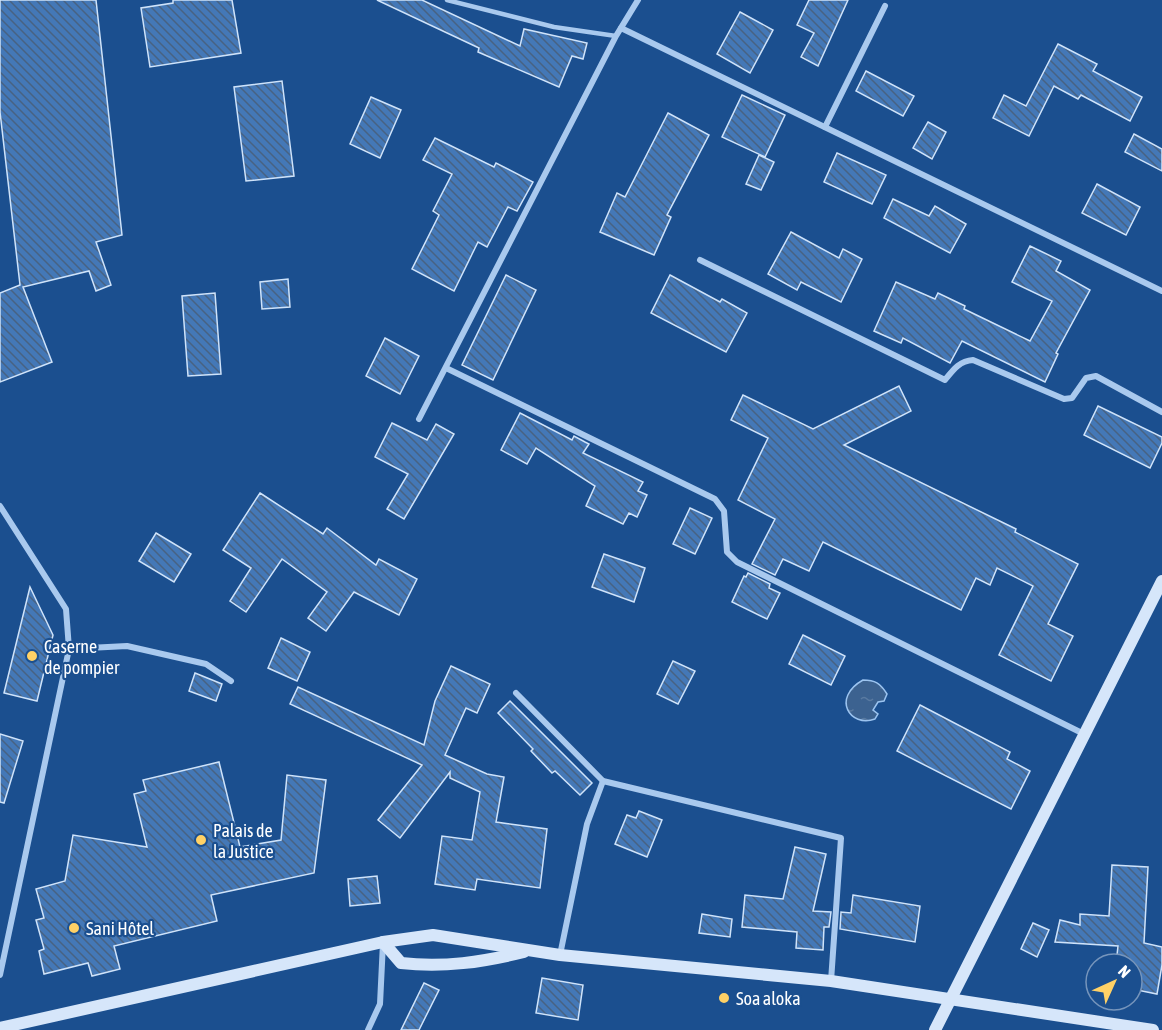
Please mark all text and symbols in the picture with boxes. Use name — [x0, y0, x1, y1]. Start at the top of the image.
place label: Caserne de pompier — [44, 636, 120, 678]
marker: Caserne de pompier — [25, 649, 39, 663]
place label: Palais de la Justice — [213, 820, 274, 862]
marker: Palais de la Justice — [194, 833, 208, 847]
place label: Sani Hôtel — [86, 918, 154, 939]
marker: Sani Hôtel — [67, 921, 81, 935]
north arrow — [1084, 952, 1144, 1012]
text: N — [1115, 962, 1134, 981]
place label: Soa aloka — [736, 988, 801, 1009]
marker: Soa aloka — [717, 991, 731, 1005]

